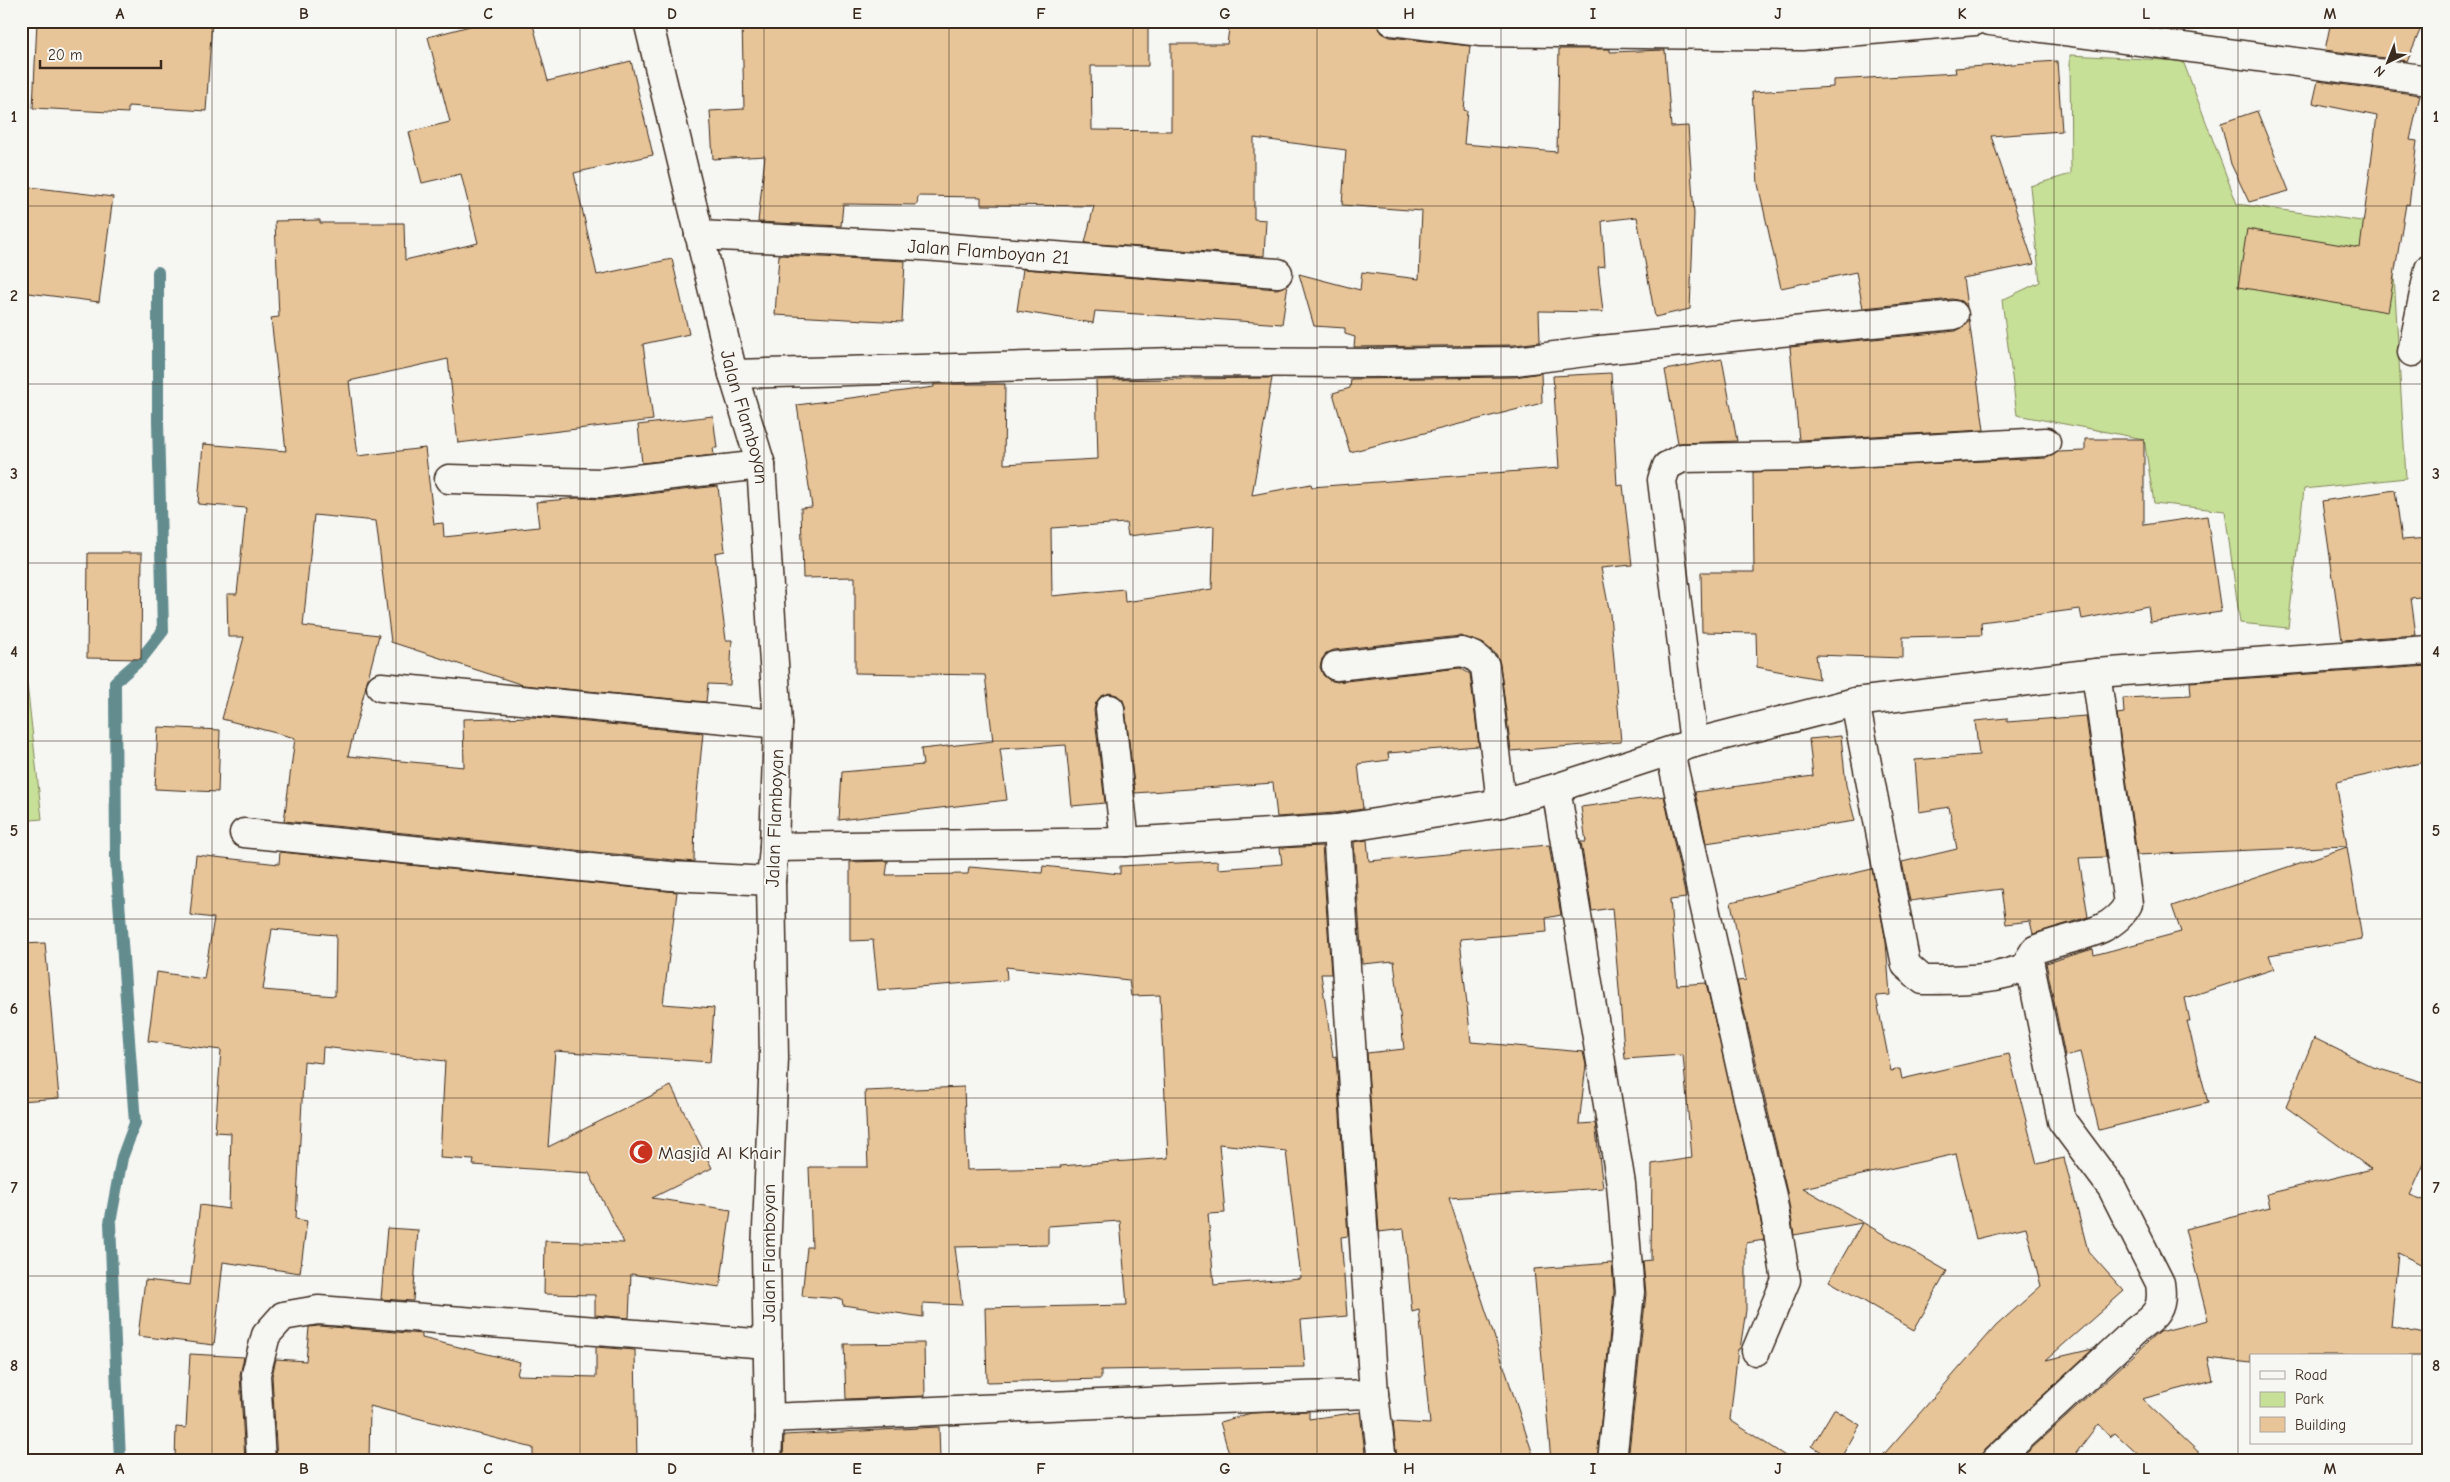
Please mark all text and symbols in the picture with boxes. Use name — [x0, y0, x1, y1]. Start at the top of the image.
text: A — [116, 5, 125, 23]
text: B — [299, 5, 309, 23]
text: C — [483, 5, 493, 23]
text: D — [667, 5, 677, 23]
text: E — [852, 5, 862, 23]
text: F — [1036, 5, 1046, 23]
text: G — [1219, 5, 1231, 23]
text: H — [1403, 5, 1415, 23]
text: I — [1590, 5, 1596, 23]
text: J — [1774, 5, 1782, 23]
text: K — [1957, 5, 1967, 23]
text: L — [2142, 5, 2150, 23]
text: M — [2324, 5, 2337, 23]
scale bar — [40, 38, 161, 70]
north arrow — [2362, 38, 2412, 88]
text: 20 m — [48, 46, 82, 64]
text: N — [2370, 62, 2389, 80]
text: 1 — [11, 108, 17, 126]
text: 1 — [2433, 108, 2439, 126]
street label: Jalan Flamboyan 21 — [907, 235, 1070, 269]
text: 2 — [10, 287, 18, 305]
text: 2 — [2432, 287, 2440, 305]
street label: Jalan Flamboyan — [716, 348, 772, 485]
text: 3 — [10, 465, 18, 483]
text: 3 — [2432, 465, 2440, 483]
text: 4 — [10, 643, 18, 661]
text: 4 — [2432, 643, 2440, 661]
street label: Jalan Flamboyan — [762, 748, 788, 888]
text: 5 — [10, 822, 18, 840]
text: 5 — [2432, 822, 2440, 840]
text: 6 — [10, 1000, 18, 1018]
text: 6 — [2432, 1000, 2440, 1018]
mosque icon: Masjid Al Khair — [628, 1139, 654, 1165]
place label: Masjid Al Khair — [658, 1142, 781, 1164]
text: 7 — [10, 1179, 18, 1197]
text: 7 — [2432, 1179, 2440, 1197]
street label: Jalan Flamboyan — [758, 1184, 780, 1322]
legend — [2250, 1354, 2412, 1444]
text: 8 — [10, 1357, 18, 1375]
text: 8 — [2432, 1357, 2440, 1375]
text: Road — [2295, 1366, 2327, 1384]
text: Park — [2295, 1390, 2324, 1408]
text: Building — [2295, 1416, 2346, 1434]
text: A — [116, 1460, 125, 1478]
text: B — [299, 1460, 309, 1478]
text: C — [483, 1460, 493, 1478]
text: D — [667, 1460, 677, 1478]
text: E — [852, 1460, 862, 1478]
text: F — [1036, 1460, 1046, 1478]
text: G — [1219, 1460, 1231, 1478]
text: H — [1403, 1460, 1415, 1478]
text: I — [1590, 1460, 1596, 1478]
text: J — [1774, 1460, 1782, 1478]
text: K — [1957, 1460, 1967, 1478]
text: L — [2142, 1460, 2150, 1478]
text: M — [2324, 1460, 2337, 1478]

